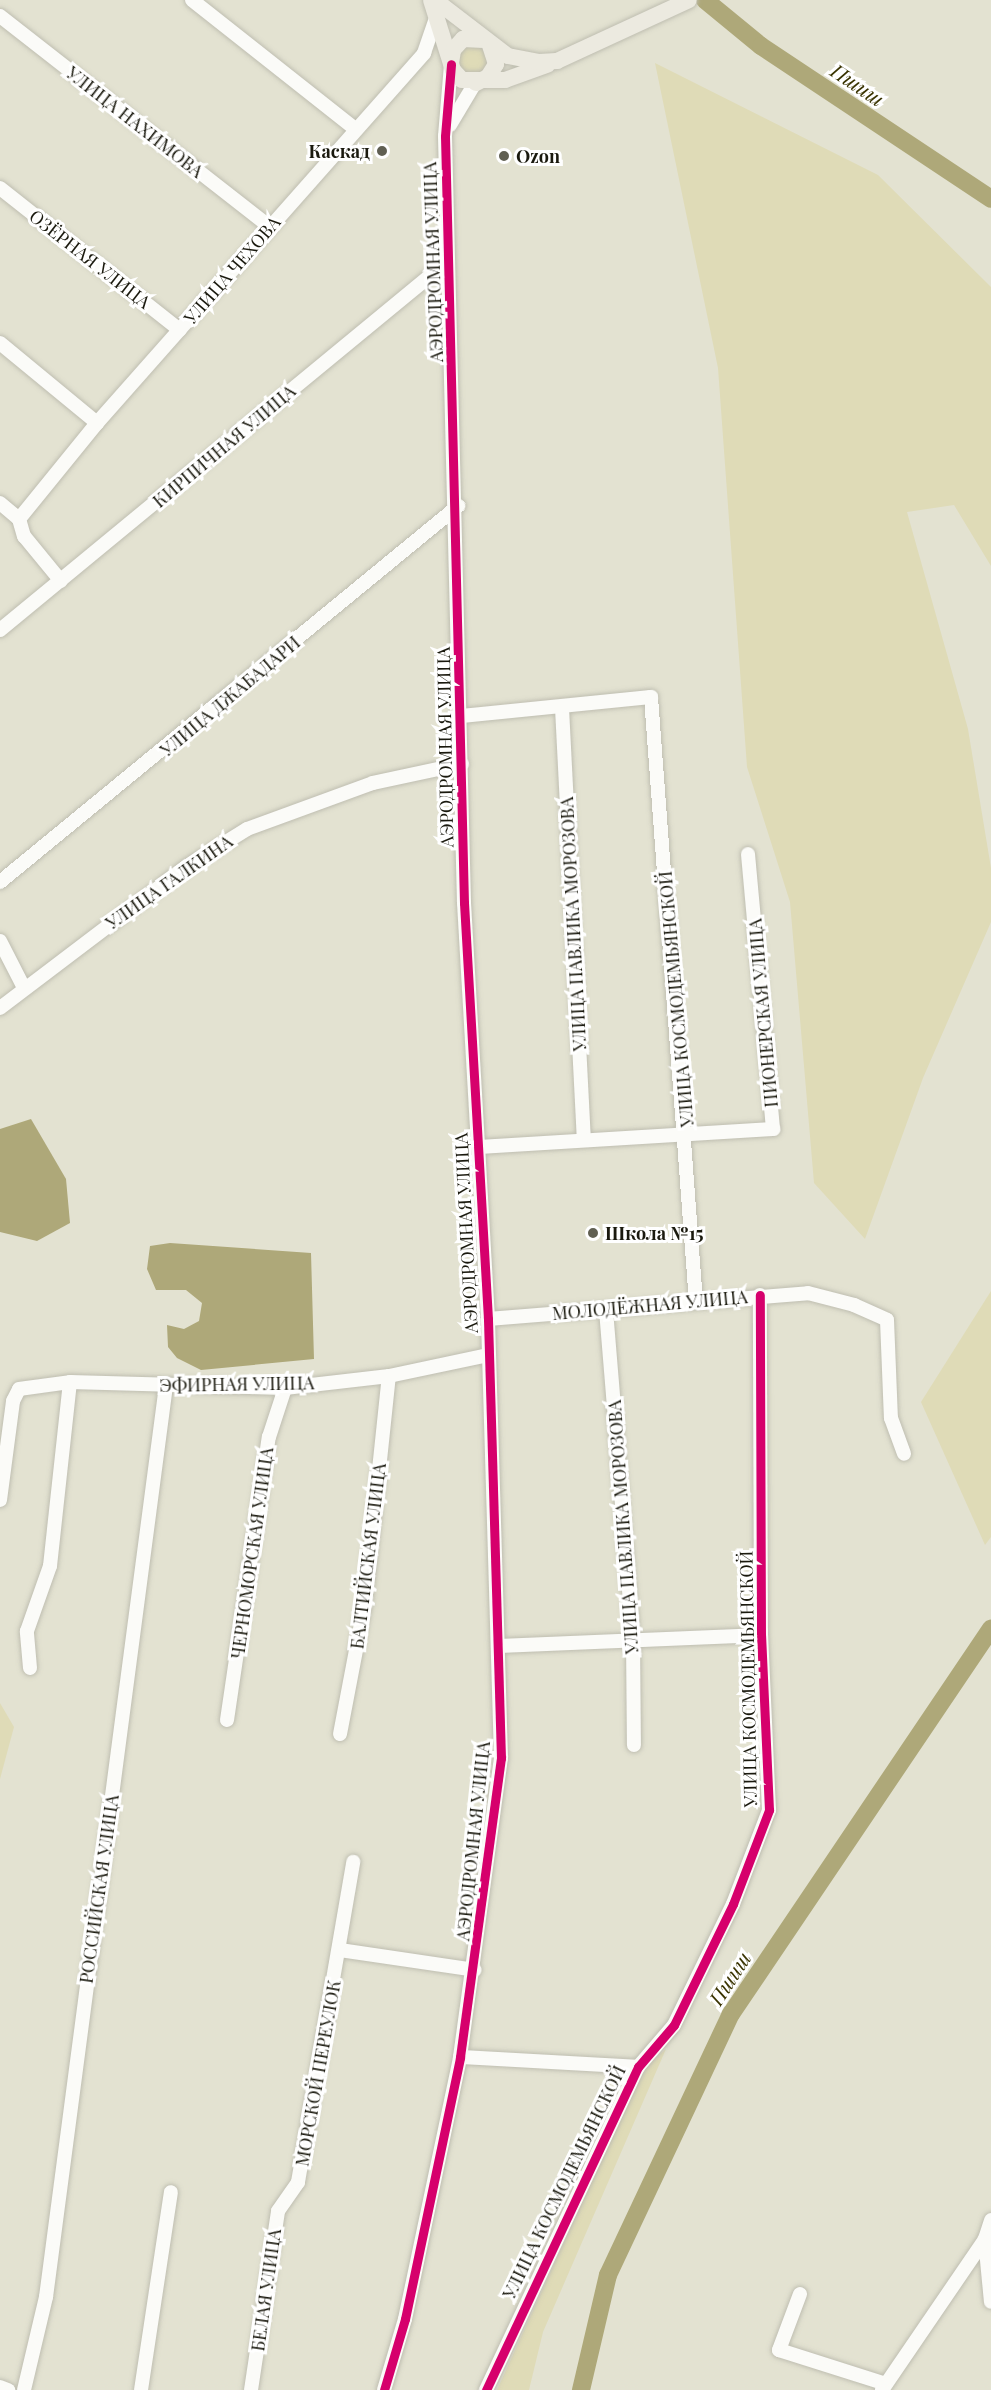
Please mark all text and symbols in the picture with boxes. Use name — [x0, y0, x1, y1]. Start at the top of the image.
water label: Пшиш — [827, 58, 889, 110]
street label: УЛИЦА НАХИМОВА — [62, 62, 208, 182]
place label: Каскад — [309, 140, 370, 162]
marker: Каскад — [375, 144, 389, 158]
place label: Ozon — [516, 145, 560, 167]
marker: Ozon — [497, 149, 511, 163]
street label: АЭРОДРОМНАЯ УЛИЦА — [419, 161, 447, 363]
street label: ОЗЁРНАЯ УЛИЦА — [25, 205, 155, 313]
street label: УЛИЦА ЧЕХОВА — [179, 212, 285, 328]
street label: КИРПИЧНАЯ УЛИЦА — [148, 380, 300, 512]
street label: УЛИЦА ДЖАБАДАРИ — [156, 631, 304, 761]
street label: АЭРОДРОМНАЯ УЛИЦА — [432, 647, 458, 847]
street label: УЛИЦА ПАВЛИКА МОРОЗОВА — [556, 796, 590, 1052]
street label: УЛИЦА ГАЛКИНА — [101, 830, 237, 934]
street label: УЛИЦА КОСМОДЕМЬЯНСКОЙ — [654, 870, 698, 1128]
street label: ПИОНЕРСКАЯ УЛИЦА — [744, 918, 782, 1108]
street label: АЭРОДРОМНАЯ УЛИЦА — [450, 1132, 482, 1334]
place label: Школа №15 — [605, 1222, 704, 1244]
marker: Школа №15 — [586, 1226, 600, 1240]
street label: МОЛОДЁЖНАЯ УЛИЦА — [551, 1286, 749, 1324]
street label: ЭФИРНАЯ УЛИЦА — [159, 1372, 315, 1396]
street label: УЛИЦА ПАВЛИКА МОРОЗОВА — [603, 1399, 643, 1655]
street label: ЧЕРНОМОРСКАЯ УЛИЦА — [226, 1446, 278, 1660]
street label: БАЛТИЙСКАЯ УЛИЦА — [346, 1462, 390, 1650]
street label: УЛИЦА КОСМОДЕМЬЯНСКОЙ — [735, 1550, 761, 1808]
street label: АЭРОДРОМНАЯ УЛИЦА — [452, 1740, 494, 1942]
street label: РОССИЙСКАЯ УЛИЦА — [75, 1793, 123, 1985]
water label: Пшиш — [703, 1947, 755, 2009]
street label: МОРСКОЙ ПЕРЕУЛОК — [291, 1978, 345, 2168]
street label: УЛИЦА КОСМОДЕМЬЯНСКОЙ — [498, 2062, 630, 2302]
street label: БЕЛАЯ УЛИЦА — [247, 2227, 285, 2353]

